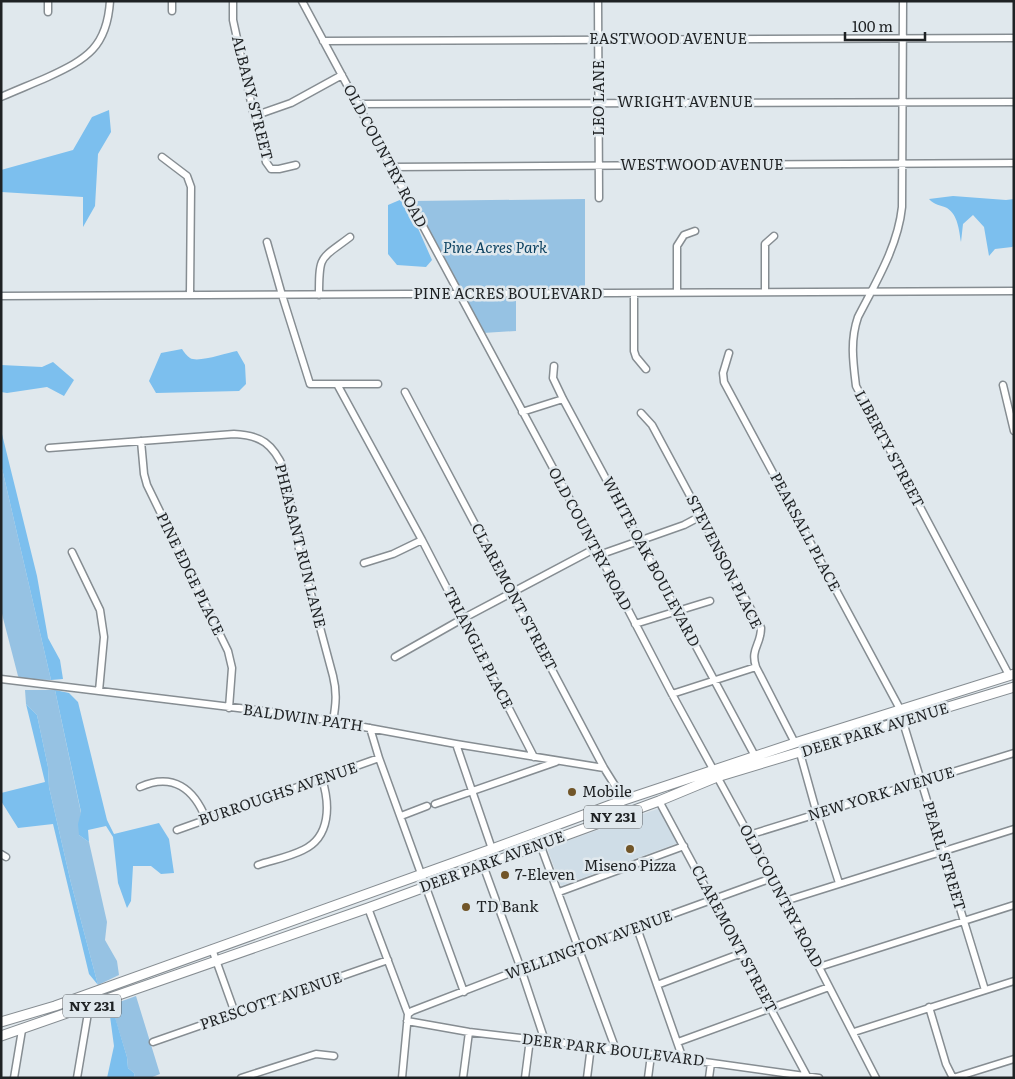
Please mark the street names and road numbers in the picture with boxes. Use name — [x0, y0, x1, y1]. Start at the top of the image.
street label: EASTWOOD AVENUE — [589, 26, 747, 49]
street label: ALBANY STREET — [227, 33, 280, 162]
street label: LEO LANE — [586, 60, 609, 136]
street label: OLD COUNTRY ROAD — [339, 79, 434, 231]
street label: WRIGHT AVENUE — [617, 89, 753, 112]
street label: WESTWOOD AVENUE — [620, 152, 784, 175]
street label: PINE ACRES BOULEVARD — [414, 281, 602, 304]
street label: LIBERTY STREET — [850, 386, 931, 511]
street label: PHEASANT RUN LANE — [270, 461, 333, 630]
street label: OLD COUNTRY ROAD — [544, 462, 639, 614]
street label: PEARSALL PLACE — [765, 468, 847, 595]
street label: WHITE OAK BOULEVARD — [598, 472, 707, 650]
street label: STEVENSON PLACE — [682, 490, 769, 632]
street label: PINE EDGE PLACE — [152, 508, 231, 639]
street label: CLAREMONT STREET — [467, 518, 564, 674]
street label: TRIANGLE PLACE — [439, 582, 520, 712]
street label: DEER PARK AVENUE — [798, 695, 951, 762]
street label: BALDWIN PATH — [242, 697, 365, 736]
street label: BURROUGHS AVENUE — [195, 755, 360, 831]
street label: NEW YORK AVENUE — [804, 759, 957, 826]
street label: PEARL STREET — [918, 798, 973, 913]
road number: NY 231 — [584, 806, 642, 829]
street label: OLD COUNTRY ROAD — [735, 819, 830, 971]
street label: DEER PARK AVENUE — [416, 824, 567, 898]
street label: CLAREMONT STREET — [687, 860, 784, 1016]
street label: WELLINGTON AVENUE — [502, 903, 675, 985]
street label: PRESCOTT AVENUE — [196, 964, 345, 1035]
road number: NY 231 — [63, 994, 121, 1018]
street label: DEER PARK BOULEVARD — [521, 1026, 706, 1071]

